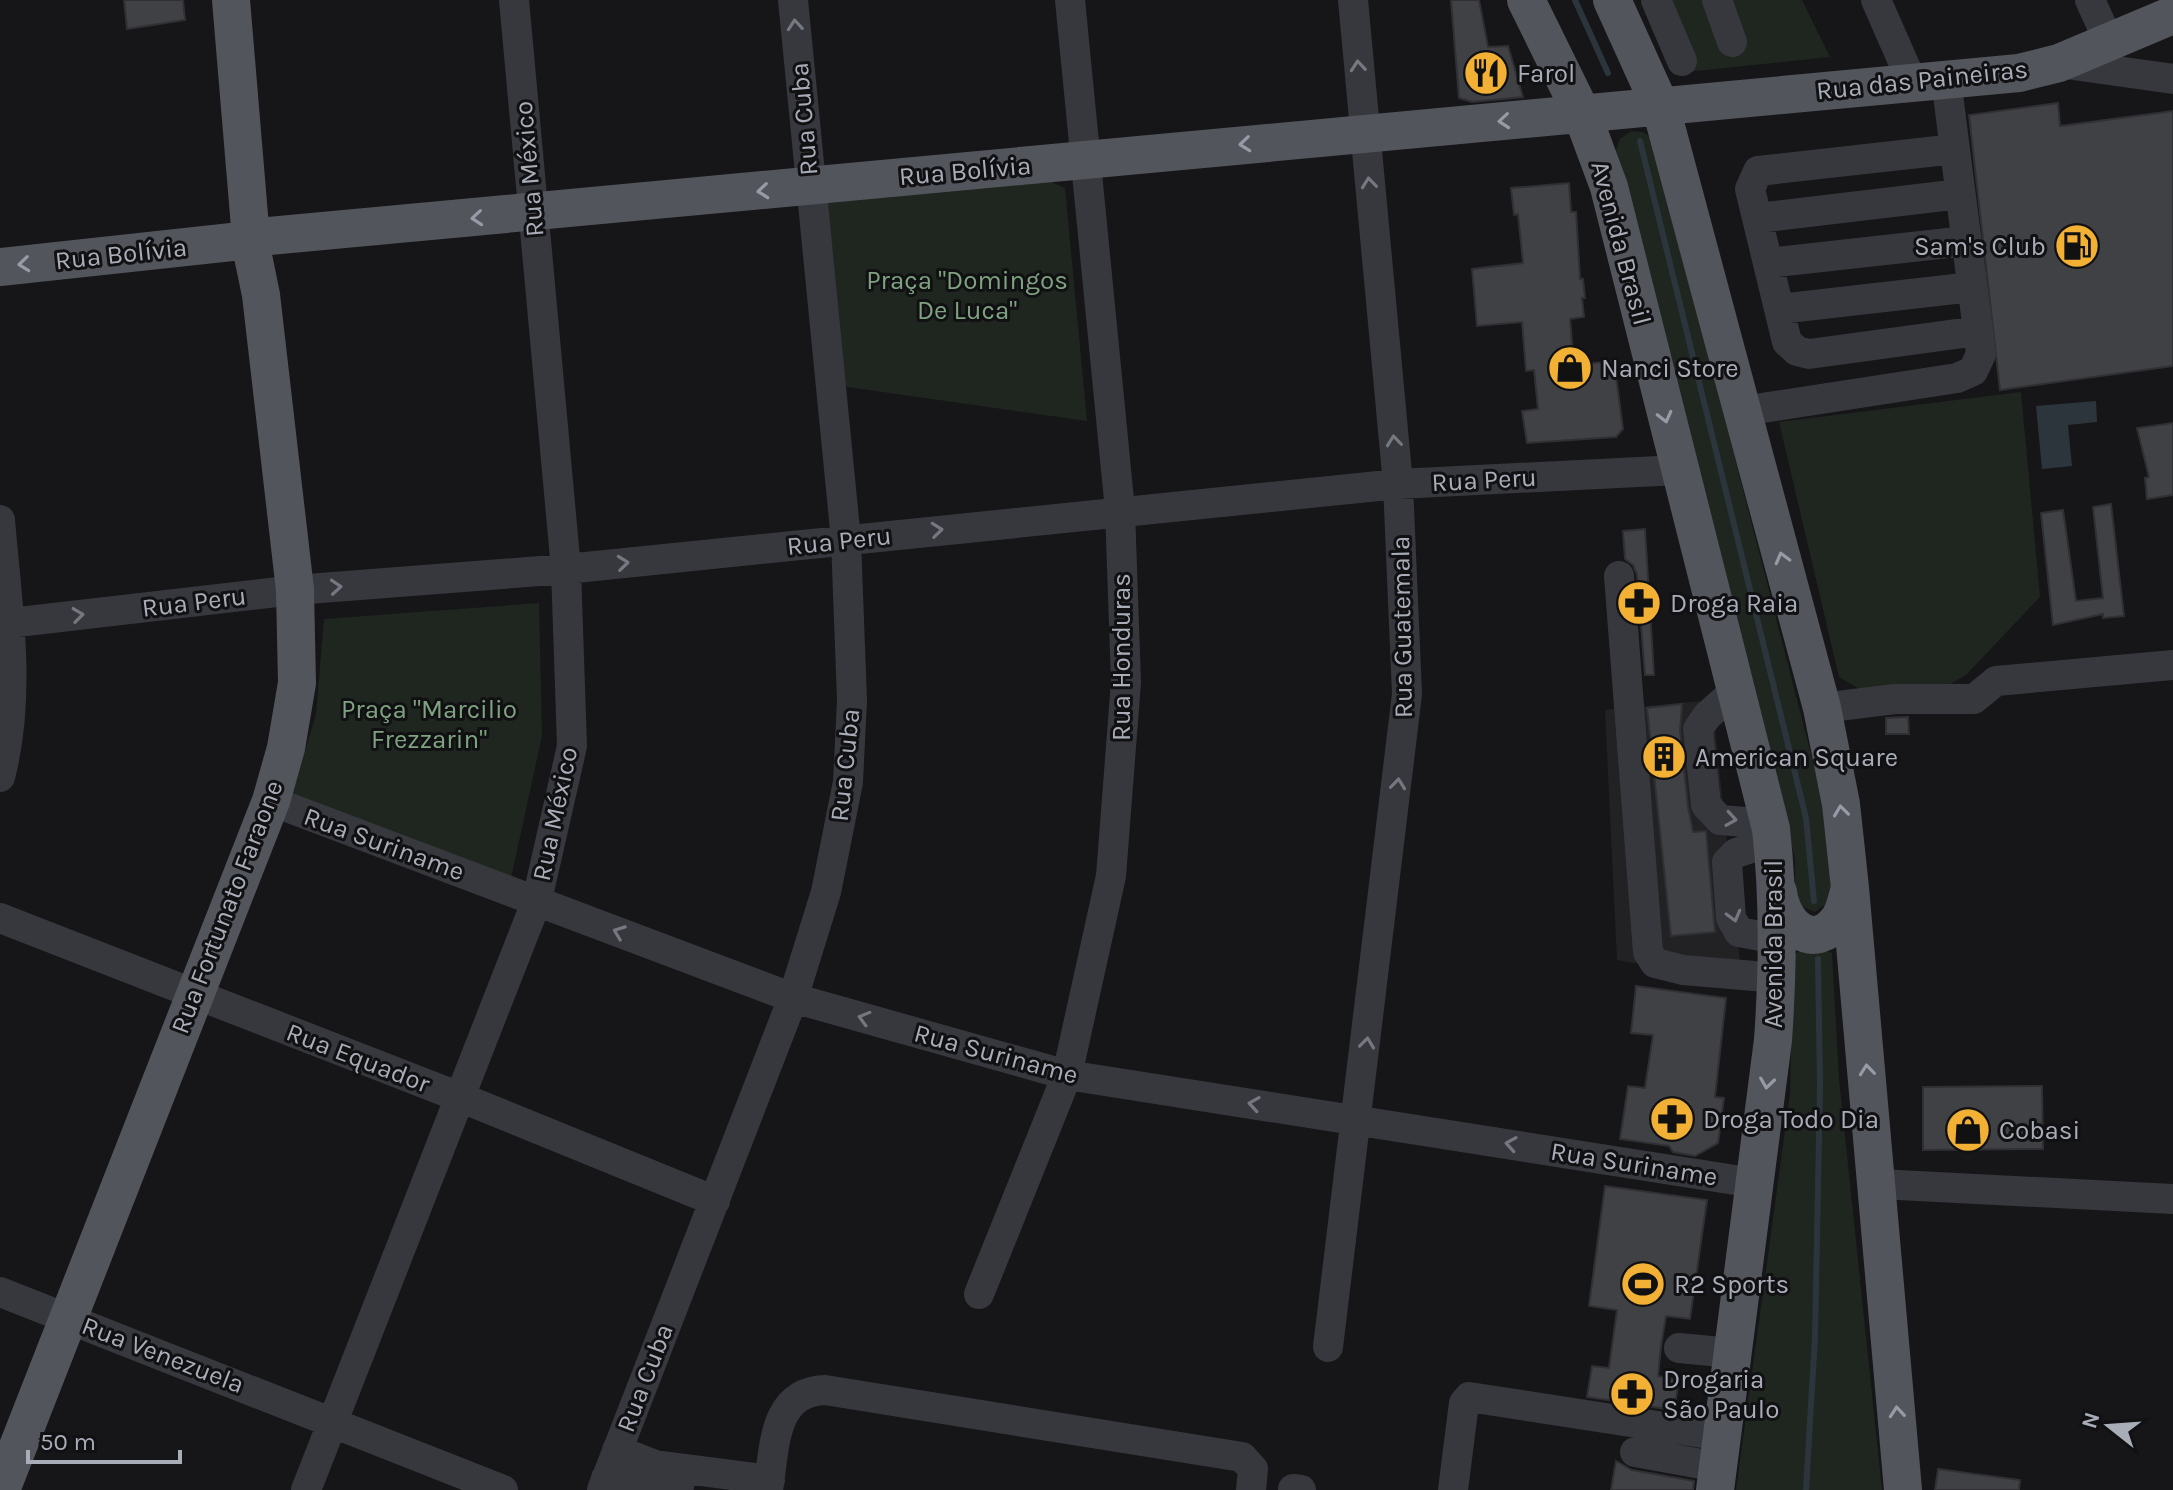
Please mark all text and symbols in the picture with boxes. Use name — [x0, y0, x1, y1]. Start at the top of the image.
one-way arrow — [787, 18, 804, 31]
restaurant icon: Farol — [1462, 49, 1510, 97]
street label: Rua das Paineiras — [1815, 53, 2029, 107]
place label: Farol — [1517, 58, 1575, 89]
one-way arrow — [1350, 59, 1367, 72]
street label: Rua Cuba — [784, 61, 824, 177]
street label: Rua México — [508, 100, 550, 238]
one-way arrow — [1497, 112, 1510, 129]
one-way arrow — [1238, 136, 1251, 153]
street label: Rua Bolívia — [898, 150, 1032, 192]
street label: Avenida Brasil — [1584, 158, 1658, 328]
one-way arrow — [1360, 176, 1377, 189]
one-way arrow — [756, 182, 769, 199]
one-way arrow — [470, 210, 483, 227]
fuel station icon: Sam's Club — [2053, 222, 2101, 270]
place label: Sam's Club — [1914, 231, 2046, 262]
street label: Rua Bolívia — [53, 232, 189, 276]
one-way arrow — [17, 256, 30, 273]
park label: Praça "Domingos De Luca" — [866, 265, 1068, 326]
shop icon: Nanci Store — [1546, 344, 1594, 392]
place label: Nanci Store — [1601, 353, 1739, 384]
one-way arrow — [1656, 410, 1673, 424]
one-way arrow — [1385, 434, 1402, 447]
street label: Rua Peru — [1431, 462, 1537, 498]
street label: Rua Peru — [785, 520, 893, 562]
one-way arrow — [931, 522, 944, 539]
street label: Rua Guatemala — [1385, 536, 1419, 718]
one-way arrow — [1775, 551, 1791, 565]
one-way arrow — [617, 555, 630, 572]
street label: Rua Honduras — [1106, 573, 1137, 741]
one-way arrow — [330, 579, 343, 596]
pharmacy icon: Droga Raia — [1615, 579, 1663, 627]
street label: Rua Peru — [140, 580, 248, 624]
place label: Droga Raia — [1670, 588, 1798, 619]
one-way arrow — [71, 607, 84, 624]
park label: Praça "Marcilio Frezzarin" — [341, 694, 517, 755]
street label: Rua Cuba — [824, 707, 866, 823]
building icon: American Square — [1640, 733, 1688, 781]
place label: American Square — [1695, 742, 1898, 773]
street label: Rua México — [526, 744, 584, 884]
street label: Rua Fortunato Faraone — [164, 776, 290, 1038]
one-way arrow — [1389, 778, 1406, 791]
street label: Rua Suriname — [300, 801, 468, 887]
one-way arrow — [1833, 804, 1850, 817]
one-way arrow — [1725, 810, 1738, 827]
street label: Avenida Brasil — [1758, 860, 1789, 1028]
one-way arrow — [1724, 909, 1741, 922]
one-way arrow — [613, 925, 627, 942]
one-way arrow — [858, 1011, 872, 1028]
street label: Rua Equador — [282, 1016, 435, 1100]
street label: Rua Suriname — [911, 1017, 1081, 1091]
one-way arrow — [1358, 1036, 1375, 1049]
one-way arrow — [1859, 1063, 1876, 1076]
one-way arrow — [1759, 1076, 1776, 1090]
pharmacy icon: Droga Todo Dia — [1648, 1095, 1696, 1143]
one-way arrow — [1247, 1096, 1261, 1113]
place label: Droga Todo Dia — [1703, 1104, 1879, 1135]
shop icon: Cobasi — [1944, 1106, 1992, 1154]
place label: Cobasi — [1999, 1115, 2080, 1146]
street label: Rua Suriname — [1548, 1136, 1720, 1192]
one-way arrow — [1504, 1137, 1518, 1154]
sports icon: R2 Sports — [1619, 1260, 1667, 1308]
place label: R2 Sports — [1674, 1269, 1789, 1300]
street label: Rua Venezuela — [77, 1310, 249, 1400]
street label: Rua Cuba — [610, 1319, 680, 1437]
place label: Drogaria São Paulo — [1663, 1364, 1779, 1425]
pharmacy icon: Drogaria São Paulo — [1608, 1370, 1656, 1418]
north arrow — [2069, 1386, 2149, 1466]
one-way arrow — [1889, 1405, 1906, 1418]
text: N — [2076, 1409, 2106, 1432]
scale bar — [28, 1414, 180, 1464]
text: 50 m — [40, 1428, 96, 1456]

